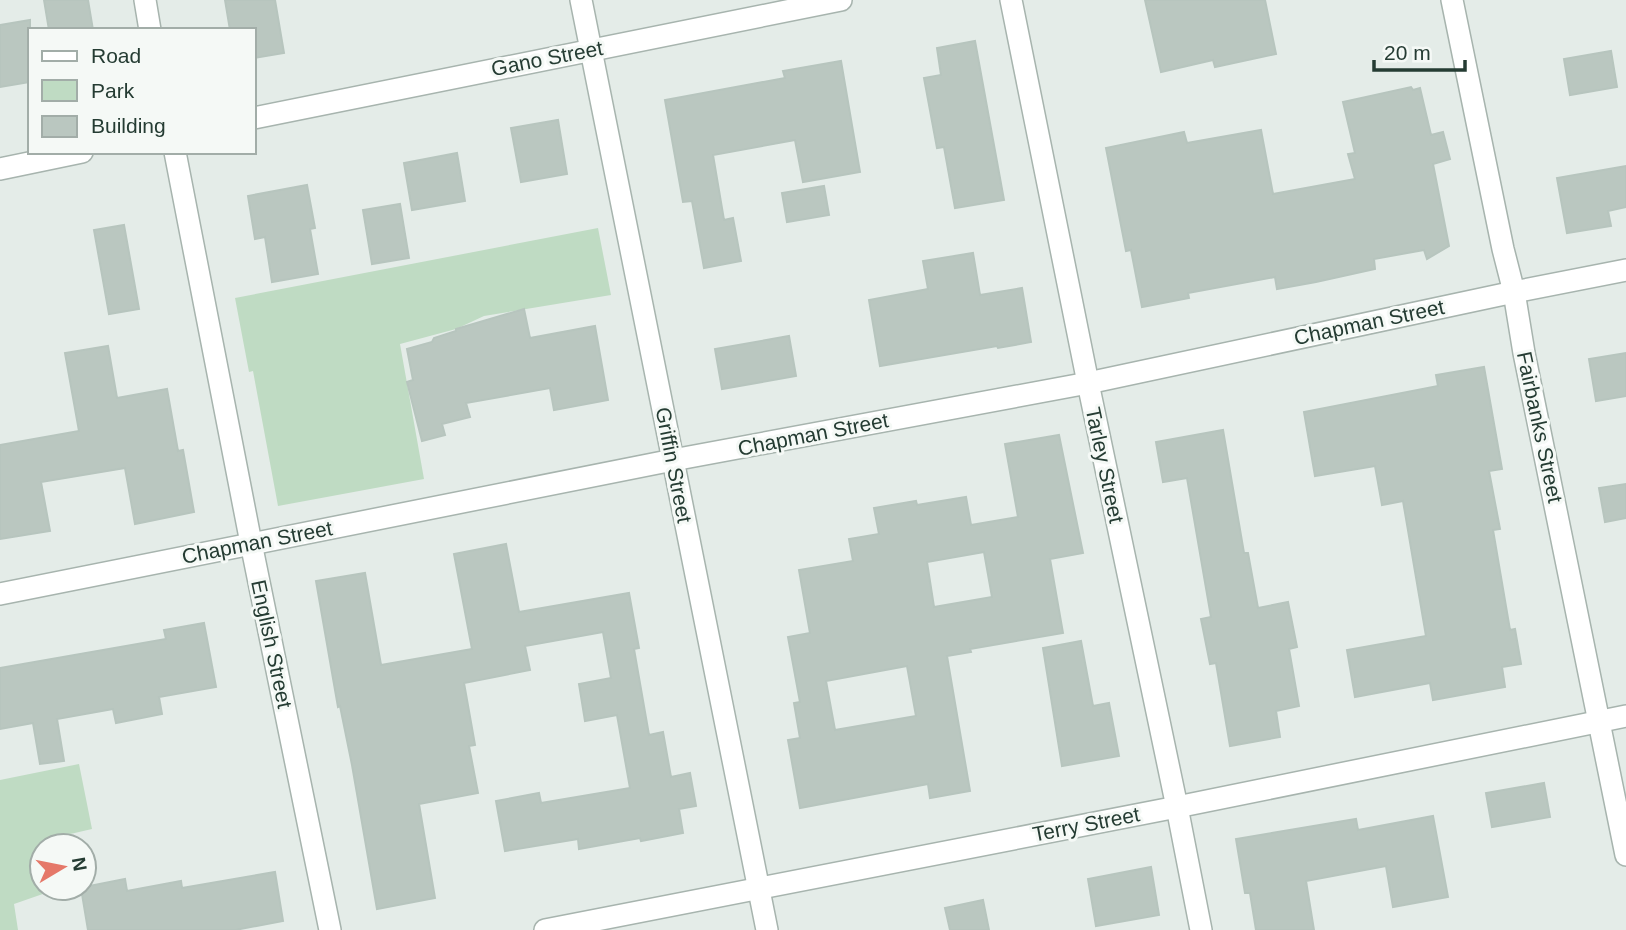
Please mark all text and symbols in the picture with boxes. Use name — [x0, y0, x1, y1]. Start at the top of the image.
legend — [28, 28, 256, 154]
scale bar — [1374, 28, 1465, 72]
street label: Gano Street — [489, 36, 605, 80]
text: 20 m — [1384, 41, 1431, 64]
text: Road — [91, 44, 141, 67]
text: Park — [91, 79, 135, 102]
text: Building — [91, 114, 166, 137]
street label: Chapman Street — [1292, 295, 1446, 349]
street label: Fairbanks Street — [1513, 349, 1567, 505]
street label: Griffin Street — [652, 405, 697, 525]
street label: Tarley Street — [1081, 405, 1129, 525]
street label: Chapman Street — [736, 408, 890, 460]
street label: Chapman Street — [180, 516, 334, 568]
street label: English Street — [247, 578, 297, 710]
street label: Terry Street — [1031, 802, 1142, 846]
north arrow — [28, 832, 98, 902]
text: N — [68, 856, 91, 873]

